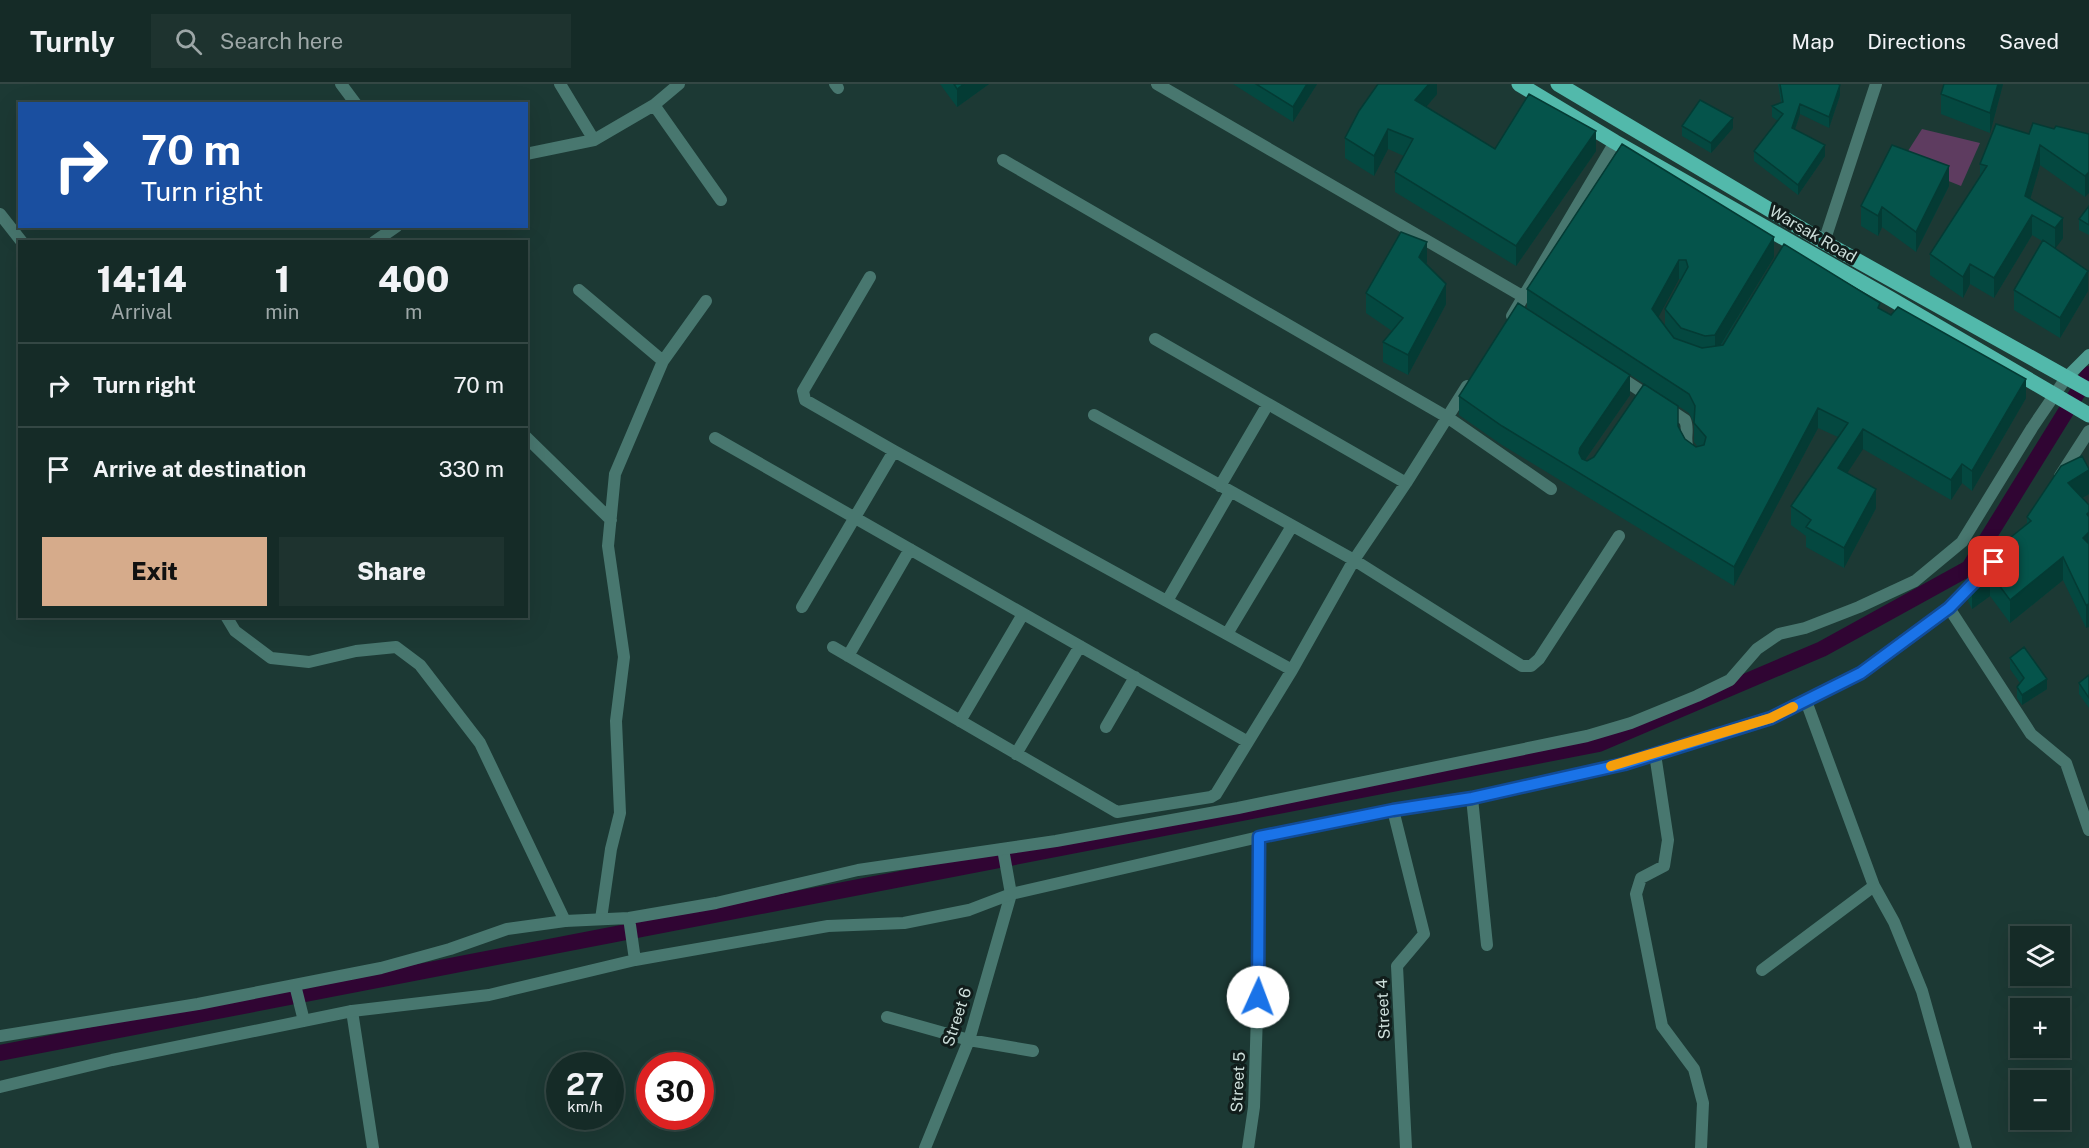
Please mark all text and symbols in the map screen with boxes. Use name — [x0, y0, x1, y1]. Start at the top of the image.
search box — [151, 14, 571, 68]
text: Turnly — [30, 25, 115, 58]
icon: search — [172, 25, 205, 58]
text: Search here — [220, 28, 343, 54]
text: Map — [1792, 29, 1834, 54]
text: Directions — [1867, 29, 1966, 54]
text: Saved — [1999, 29, 2059, 54]
text: 70 m — [141, 125, 241, 174]
icon: right — [42, 126, 120, 204]
text: Turn right — [141, 175, 264, 207]
street label: Warsak Road — [1766, 201, 1860, 267]
text: 14:14 — [97, 258, 187, 300]
text: 1 — [274, 258, 290, 300]
text: 400 — [378, 258, 449, 300]
text: Arrival — [111, 300, 173, 324]
text: min — [265, 300, 299, 324]
text: m — [405, 300, 422, 324]
icon: right — [42, 369, 75, 402]
text: Turn right — [93, 372, 196, 398]
text: 70 m — [453, 372, 504, 398]
icon: arrive — [42, 453, 75, 486]
text: Arrive at destination — [93, 456, 306, 482]
text: 330 m — [439, 456, 504, 482]
pin — [1968, 536, 2019, 587]
button: Exit — [42, 537, 267, 606]
button: Share — [279, 537, 504, 606]
icon: arrive — [1977, 545, 2010, 578]
map controls — [2010, 926, 2070, 1130]
button: layers — [2010, 926, 2070, 986]
position arrow — [1226, 965, 1290, 1029]
street label: Street 4 — [1372, 978, 1394, 1040]
street label: Street 6 — [939, 985, 975, 1049]
button: + — [2010, 998, 2070, 1058]
street label: Street 5 — [1227, 1051, 1249, 1113]
speed limit sign: 30 — [636, 1052, 714, 1130]
text: 27 — [566, 1066, 604, 1102]
button: − — [2010, 1070, 2070, 1130]
text: km/h — [567, 1098, 603, 1115]

